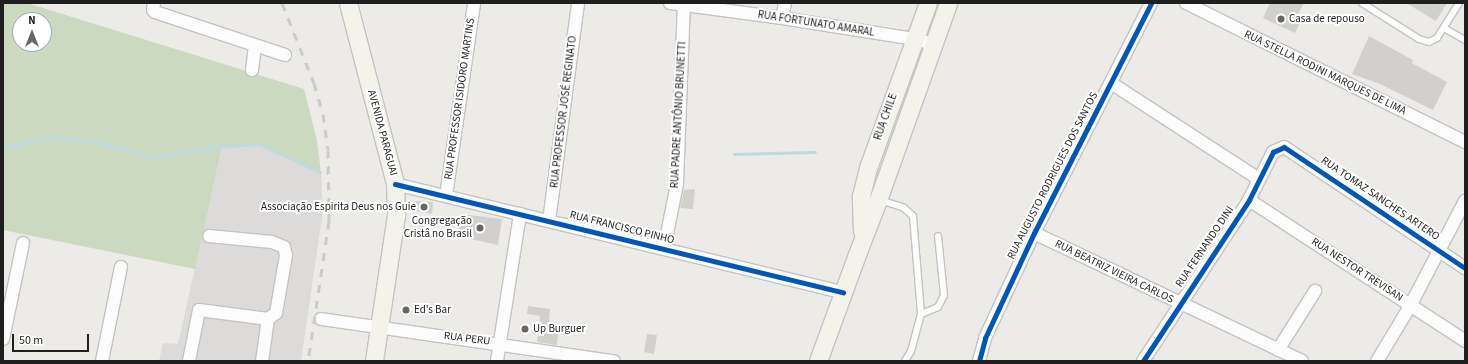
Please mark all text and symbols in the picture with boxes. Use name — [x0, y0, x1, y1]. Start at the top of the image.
street label: RUA FORTUNATO AMARAL — [757, 8, 875, 40]
north arrow — [12, 12, 52, 52]
place label: Casa de repouso — [1289, 12, 1365, 26]
text: N — [28, 13, 36, 28]
marker: Casa de repouso — [1276, 14, 1286, 24]
street label: RUA PROFESSOR ISIDORO MARTINS — [442, 17, 478, 181]
street label: RUA STELLA RODINI MARQUES DE LIMA — [1242, 28, 1408, 118]
street label: RUA PROFESSOR JOSÉ REGINATO — [548, 35, 580, 189]
street label: RUA PADRE ANTÔNIO BRUNETTI — [669, 41, 689, 189]
street label: AVENIDA PARAGUAI — [364, 89, 400, 177]
street label: RUA AUGUSTO RODRIGUES DOS SANTOS — [1005, 90, 1101, 262]
street label: RUA CHILE — [871, 92, 901, 142]
street label: RUA TOMAZ SANCHES ARTERO — [1318, 154, 1442, 244]
place label: Associação Espirita Deus nos Guie — [261, 200, 416, 214]
marker: Associação Espirita Deus nos Guie — [419, 202, 429, 212]
street label: RUA FERNANDO DINI — [1173, 204, 1237, 290]
street label: RUA FRANCISCO PINHO — [568, 209, 676, 247]
place label: Congregação Cristâ no Brasil — [404, 215, 472, 241]
marker: Congregação Cristâ no Brasil — [475, 223, 485, 233]
street label: RUA NESTOR TREVISAN — [1309, 235, 1405, 305]
street label: RUA BEATRIZ VIEIRA CARLOS — [1052, 237, 1176, 307]
place label: Ed's Bar — [414, 303, 451, 317]
marker: Ed's Bar — [401, 305, 411, 315]
place label: Up Burguer — [533, 322, 585, 336]
marker: Up Burguer — [520, 324, 530, 334]
scale bar — [14, 326, 91, 352]
street label: RUA PERU — [443, 330, 491, 348]
text: 50 m — [19, 332, 43, 349]

